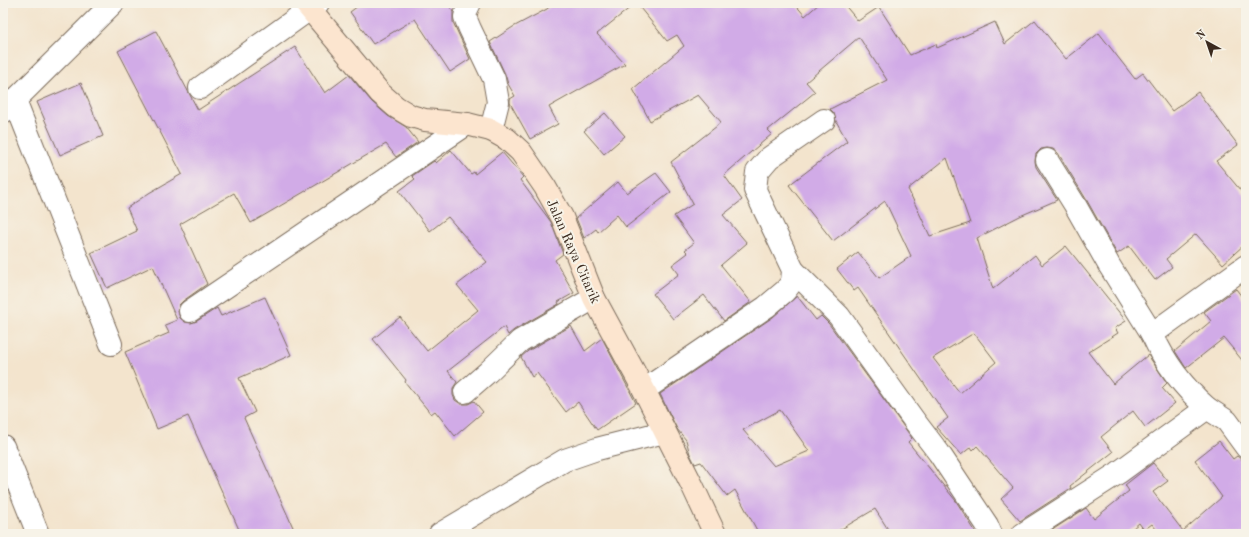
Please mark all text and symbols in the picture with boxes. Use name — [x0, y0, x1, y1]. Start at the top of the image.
north arrow — [1187, 22, 1227, 62]
text: N — [1195, 28, 1209, 42]
street label: Jalan Raya Citarik — [544, 197, 602, 306]

